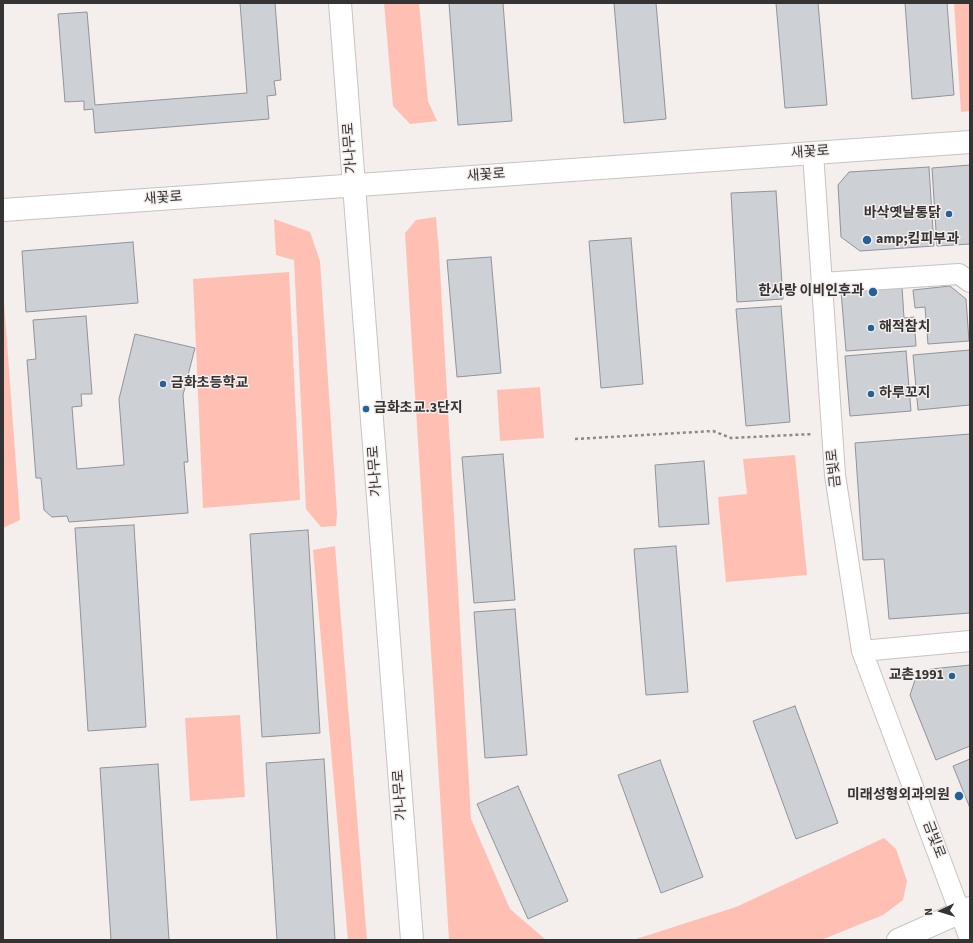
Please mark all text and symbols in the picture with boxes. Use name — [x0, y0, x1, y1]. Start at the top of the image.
street label: 가나무로 — [341, 122, 361, 174]
street label: 새꽃로 — [790, 143, 830, 163]
street label: 새꽃로 — [466, 166, 506, 186]
street label: 새꽃로 — [143, 189, 183, 209]
place label: 바삭옛날통닭 — [864, 206, 941, 222]
marker: 바삭옛날통닭 — [944, 209, 954, 219]
place label: amp;킴피부과 — [876, 232, 959, 248]
marker: amp;킴피부과 — [861, 234, 873, 246]
place label: 한사랑 이비인후과 — [758, 284, 864, 300]
marker: 한사랑 이비인후과 — [867, 286, 879, 298]
place label: 해적참치 — [879, 320, 931, 336]
marker: 해적참치 — [866, 323, 876, 333]
place label: 금화초등학교 — [171, 376, 248, 392]
marker: 금화초등학교 — [158, 379, 168, 389]
place label: 하루꼬지 — [879, 386, 931, 402]
marker: 하루꼬지 — [866, 389, 876, 399]
place label: 금화초교.3단지 — [374, 401, 463, 417]
marker: 금화초교.3단지 — [361, 404, 371, 414]
street label: 가나무로 — [366, 445, 386, 497]
street label: 금빛로 — [825, 448, 845, 488]
place label: 교촌1991 — [889, 668, 944, 684]
marker: 교촌1991 — [947, 671, 957, 681]
street label: 가나무로 — [391, 769, 411, 821]
place label: 미래성형외과의원 — [847, 788, 950, 804]
marker: 미래성형외과의원 — [953, 790, 965, 802]
street label: 금빛로 — [918, 819, 948, 861]
north arrow — [921, 891, 961, 931]
text: N — [921, 908, 936, 916]

